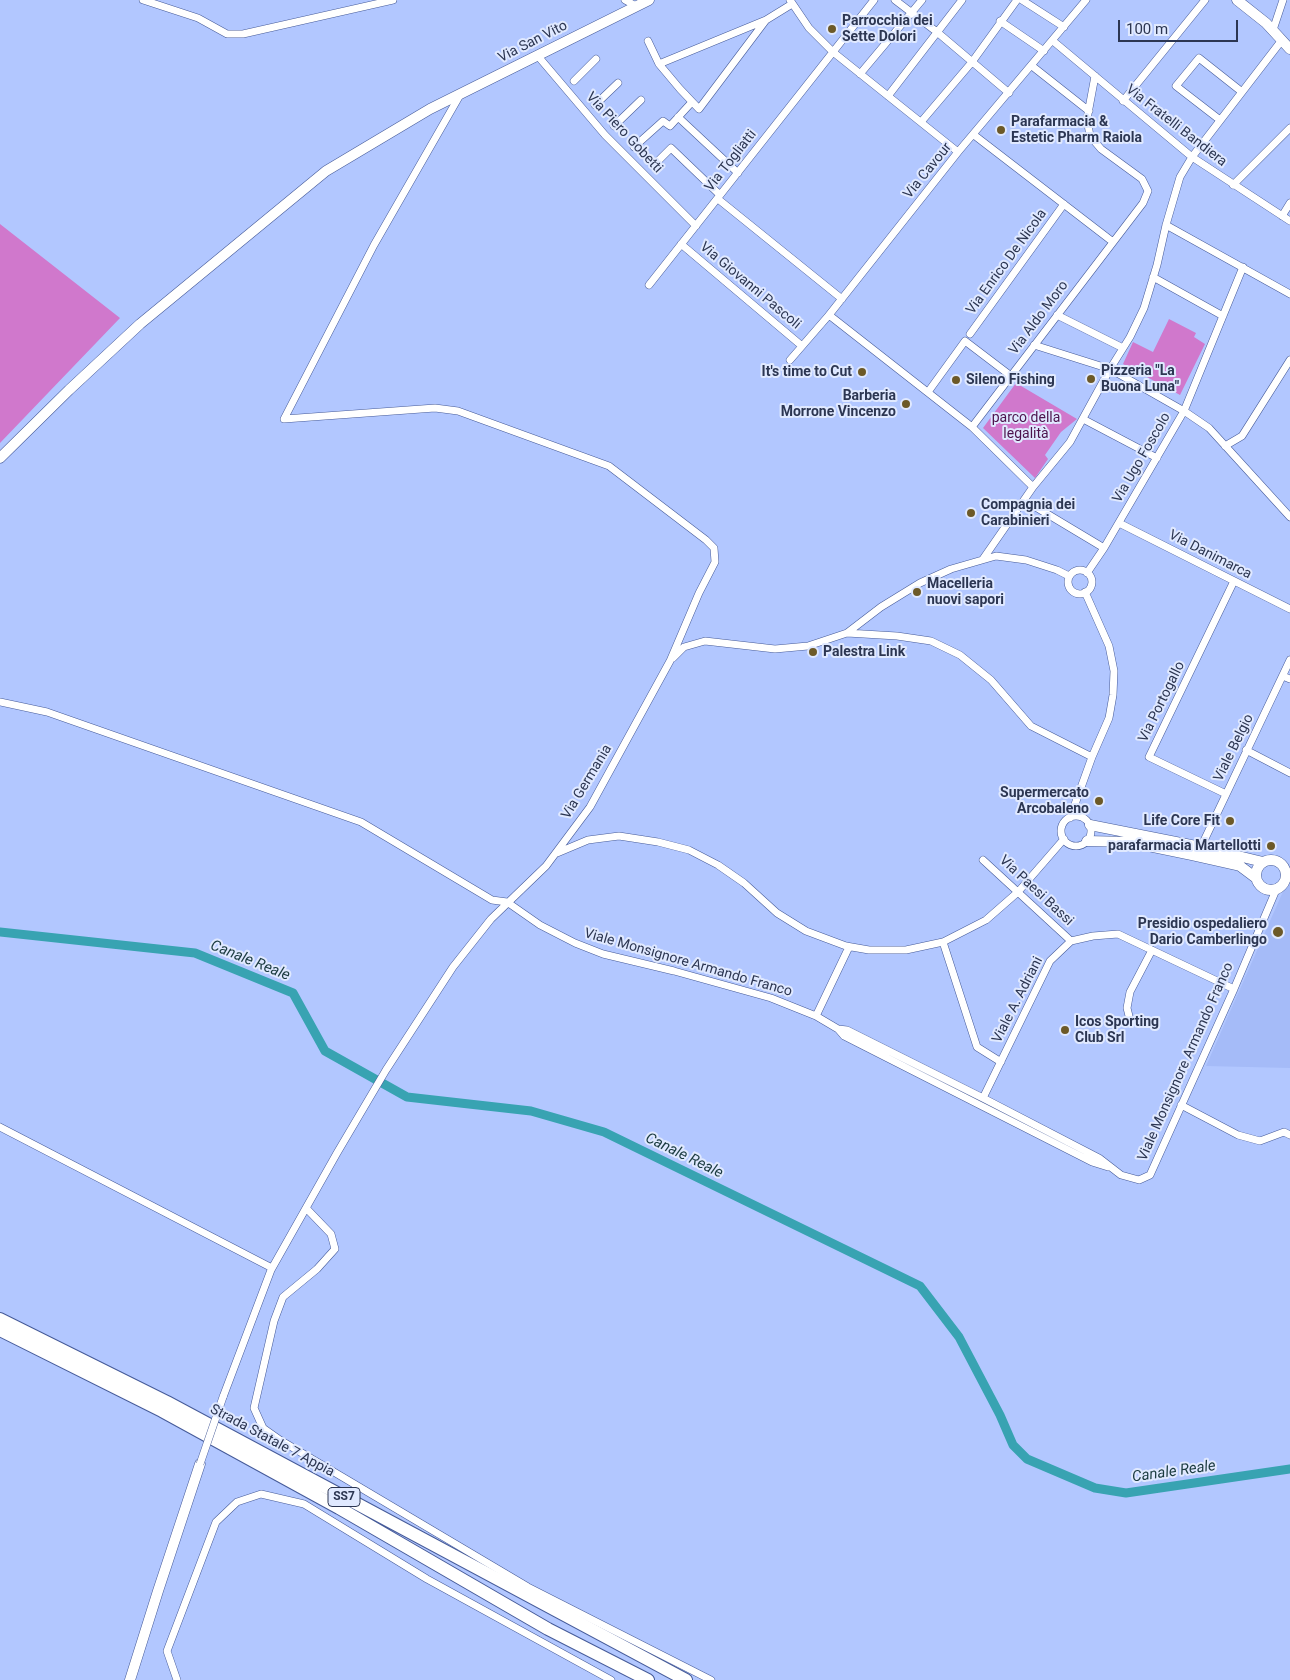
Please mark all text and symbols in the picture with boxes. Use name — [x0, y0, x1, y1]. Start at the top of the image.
scale bar — [1120, 10, 1240, 42]
place label: Parrocchia dei Sette Dolori — [842, 13, 933, 46]
street label: Via San Vito — [496, 17, 570, 67]
text: 100 m — [1126, 20, 1168, 38]
marker: Parrocchia dei Sette Dolori — [826, 23, 838, 35]
street label: Via Fratelli Bandiera — [1122, 81, 1230, 171]
street label: Via Piero Gobetti — [582, 89, 666, 177]
place label: Parafarmacia & Estetic Pharm Raiola — [1011, 114, 1142, 146]
marker: Parafarmacia & Estetic Pharm Raiola — [995, 124, 1007, 136]
street label: Via Togliatti — [702, 127, 760, 195]
street label: Via Cavour — [900, 140, 956, 202]
street label: Via Enrico De Nicola — [963, 206, 1051, 318]
street label: Via Giovanni Pascoli — [696, 239, 804, 333]
street label: Via Aldo Moro — [1006, 278, 1072, 358]
place label: Pizzeria "La Buona Luna" — [1101, 363, 1179, 396]
place label: It's time to Cut — [762, 364, 852, 380]
marker: It's time to Cut — [856, 366, 868, 378]
place label: Sileno Fishing — [966, 372, 1055, 388]
marker: Pizzeria "La Buona Luna" — [1085, 373, 1097, 385]
marker: Sileno Fishing — [950, 374, 962, 386]
place label: Barberia Morrone Vincenzo — [781, 388, 896, 421]
marker: Barberia Morrone Vincenzo — [900, 398, 912, 410]
park label: parco della legalità — [992, 410, 1060, 442]
street label: Via Ugo Foscolo — [1109, 410, 1175, 506]
place label: Compagnia dei Carabinieri — [981, 497, 1075, 530]
marker: Compagnia dei Carabinieri — [965, 507, 977, 519]
street label: Via Danimarca — [1166, 527, 1254, 583]
place label: Macelleria nuovi sapori — [927, 576, 1004, 608]
marker: Macelleria nuovi sapori — [911, 586, 923, 598]
place label: Palestra Link — [823, 644, 905, 660]
marker: Palestra Link — [807, 646, 819, 658]
street label: Via Portogallo — [1135, 659, 1189, 745]
street label: Viale Belgio — [1210, 711, 1258, 785]
street label: Via Germania — [558, 742, 616, 822]
place label: Supermercato Arcobaleno — [1000, 785, 1089, 818]
marker: Supermercato Arcobaleno — [1093, 795, 1105, 807]
place label: Life Core Fit — [1144, 813, 1220, 829]
marker: Life Core Fit — [1224, 815, 1236, 827]
place label: parafarmacia Martellotti — [1108, 838, 1261, 854]
marker: parafarmacia Martellotti — [1265, 840, 1277, 852]
street label: Via Paesi Bassi — [995, 852, 1077, 930]
place label: Presidio ospedaliero Dario Camberlingo — [1138, 916, 1267, 949]
street label: Viale Monsignore Armando Franco — [582, 925, 794, 1001]
marker: Presidio ospedaliero Dario Camberlingo — [1271, 925, 1285, 939]
water label: Canale Reale — [208, 937, 292, 985]
street label: Viale A. Adriani — [989, 954, 1047, 1046]
street label: Viale Monsignore Armando Franco — [1135, 960, 1237, 1164]
place label: Icos Sporting Club Srl — [1075, 1014, 1159, 1046]
marker: Icos Sporting Club Srl — [1059, 1024, 1071, 1036]
water label: Canale Reale — [642, 1129, 726, 1183]
street label: Strada Statale 7 Appia — [207, 1401, 337, 1481]
water label: Canale Reale — [1131, 1457, 1217, 1487]
road number: SS7 — [328, 1488, 360, 1506]

